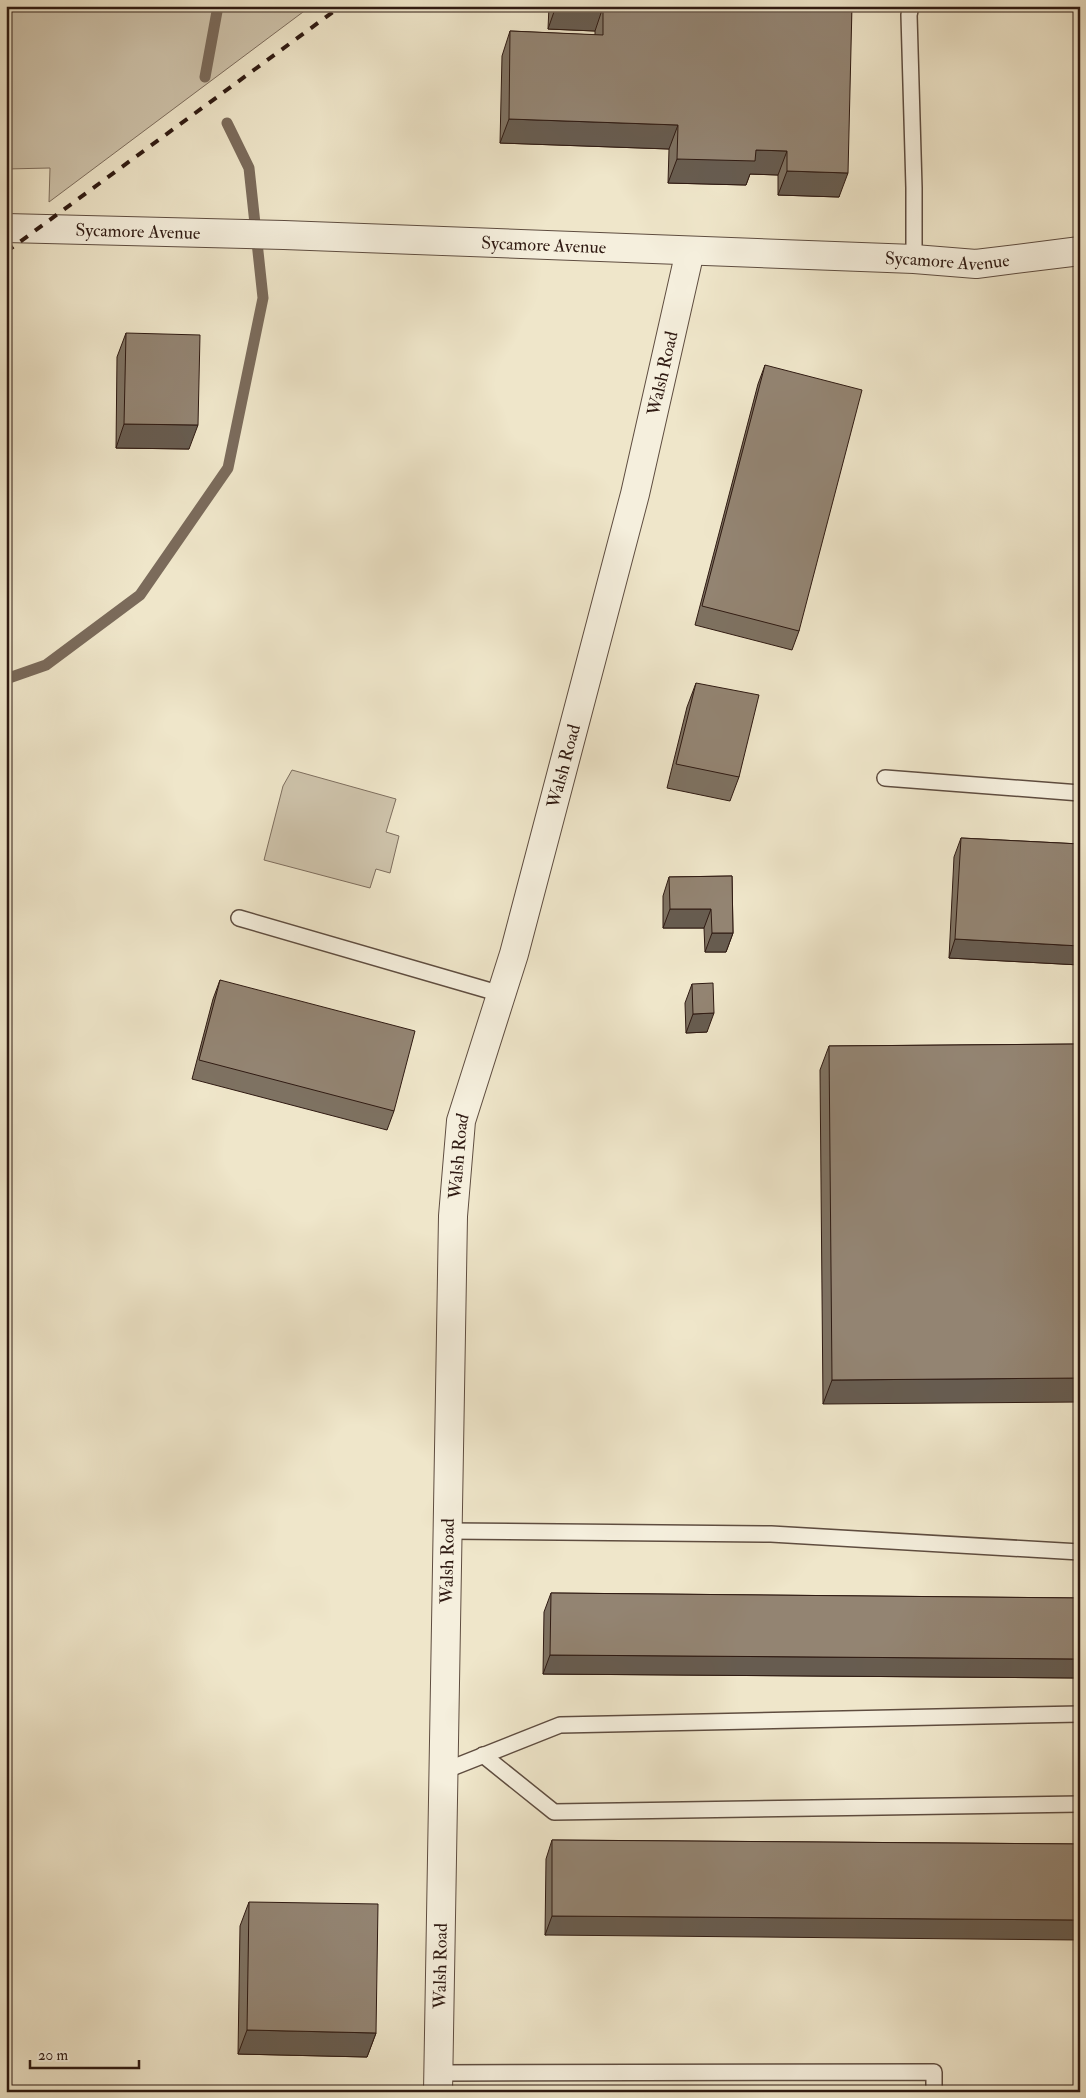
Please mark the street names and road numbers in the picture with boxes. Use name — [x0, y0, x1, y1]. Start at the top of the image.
street label: Sycamore Avenue — [75, 219, 201, 245]
street label: Sycamore Avenue — [481, 232, 607, 259]
street label: Sycamore Avenue — [884, 247, 1011, 276]
street label: Walsh Road — [642, 329, 684, 419]
street label: Walsh Road — [542, 722, 586, 812]
street label: Walsh Road — [443, 1110, 475, 1201]
street label: Walsh Road — [435, 1518, 460, 1605]
street label: Walsh Road — [428, 1923, 453, 2010]

